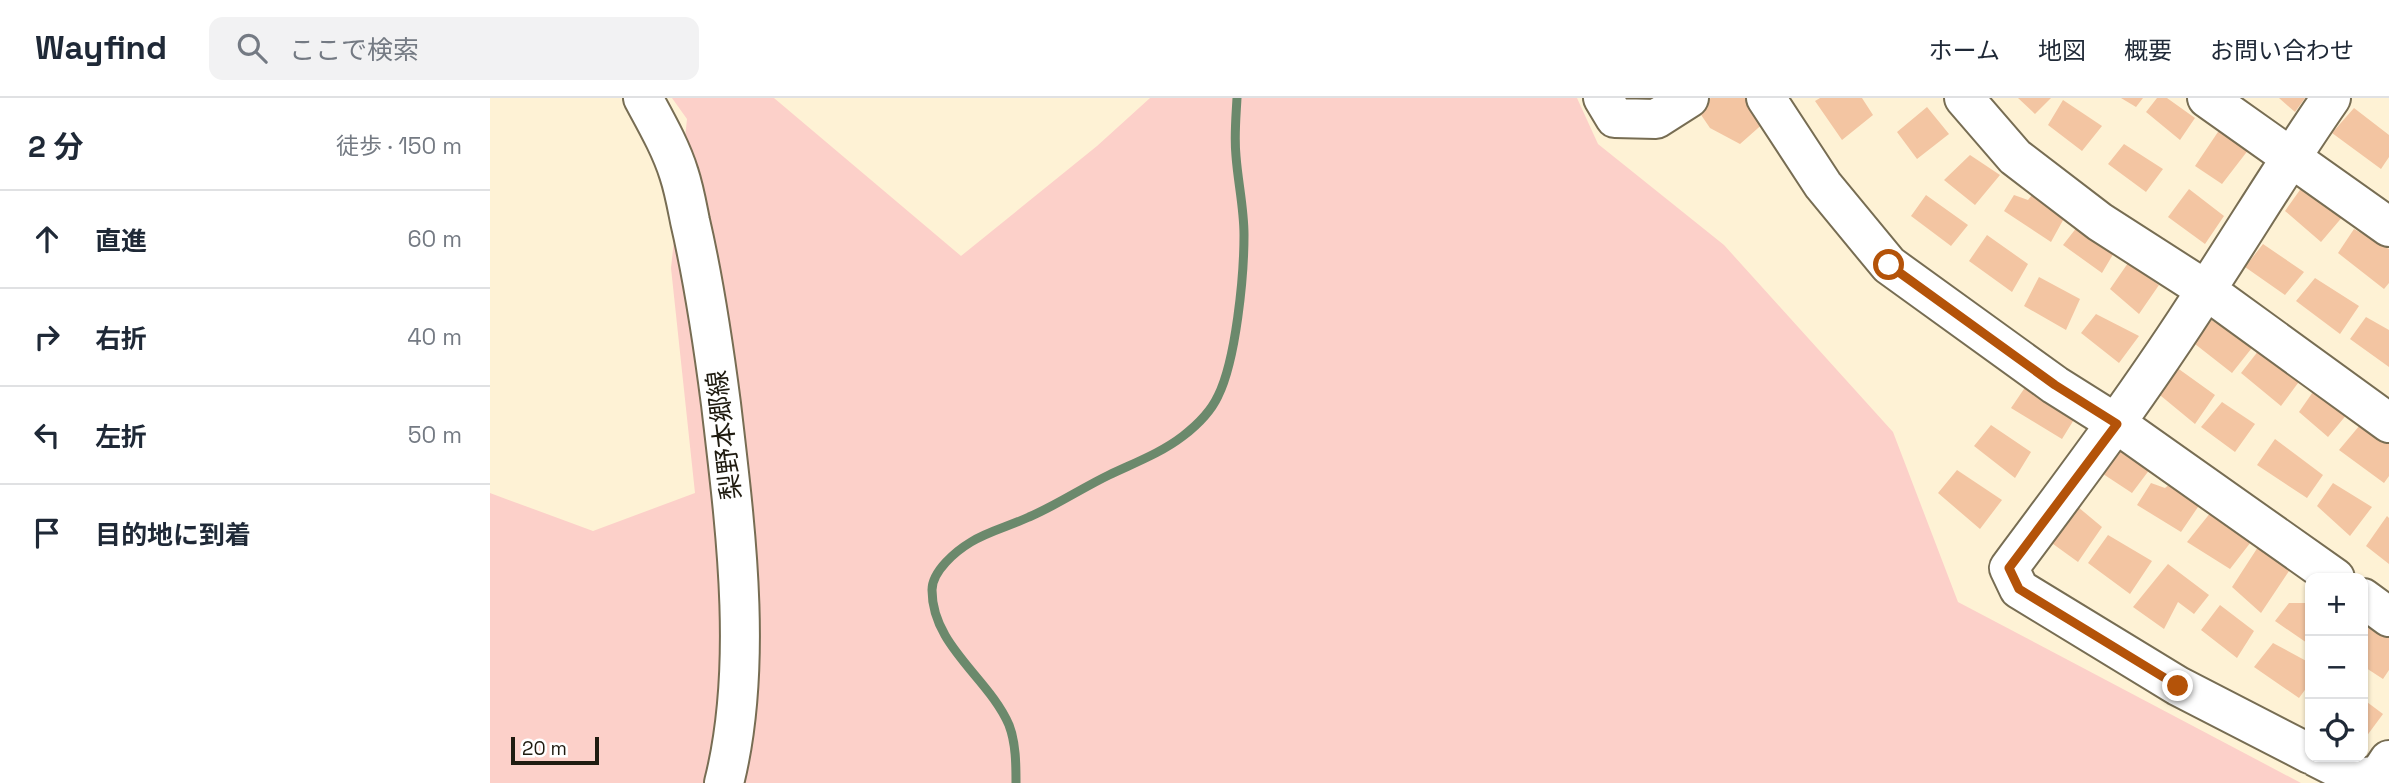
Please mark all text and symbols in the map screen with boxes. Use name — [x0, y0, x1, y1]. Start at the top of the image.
search box — [209, 17, 699, 80]
text: Wayfind — [35, 27, 167, 69]
icon: search — [233, 29, 271, 67]
text: ここで検索 — [289, 33, 419, 67]
text: ホーム — [1929, 35, 2000, 66]
text: 地図 — [2038, 35, 2086, 66]
text: 概要 — [2124, 35, 2172, 66]
text: お問い合わせ — [2210, 35, 2354, 66]
text: 2 分 — [28, 127, 83, 166]
text: 徒歩 · 150 m — [336, 131, 462, 161]
icon: ahead — [28, 220, 66, 258]
text: 直進 — [95, 224, 147, 258]
text: 60 m — [407, 224, 462, 254]
route start — [1873, 249, 1904, 280]
icon: right — [28, 318, 66, 356]
text: 右折 — [95, 322, 147, 356]
text: 40 m — [407, 322, 462, 352]
street label: 梨野本郷線 — [699, 368, 749, 502]
icon: left — [28, 416, 66, 454]
text: 左折 — [95, 420, 147, 454]
text: 50 m — [408, 420, 462, 450]
icon: arrive — [28, 514, 66, 552]
text: 目的地に到着 — [95, 518, 251, 552]
map controls — [2305, 573, 2368, 762]
button: + — [2305, 573, 2368, 636]
button: − — [2305, 636, 2368, 699]
route end — [2162, 670, 2193, 701]
button: locate — [2305, 699, 2368, 762]
scale bar — [511, 734, 598, 766]
text: 20 m — [522, 736, 567, 761]

